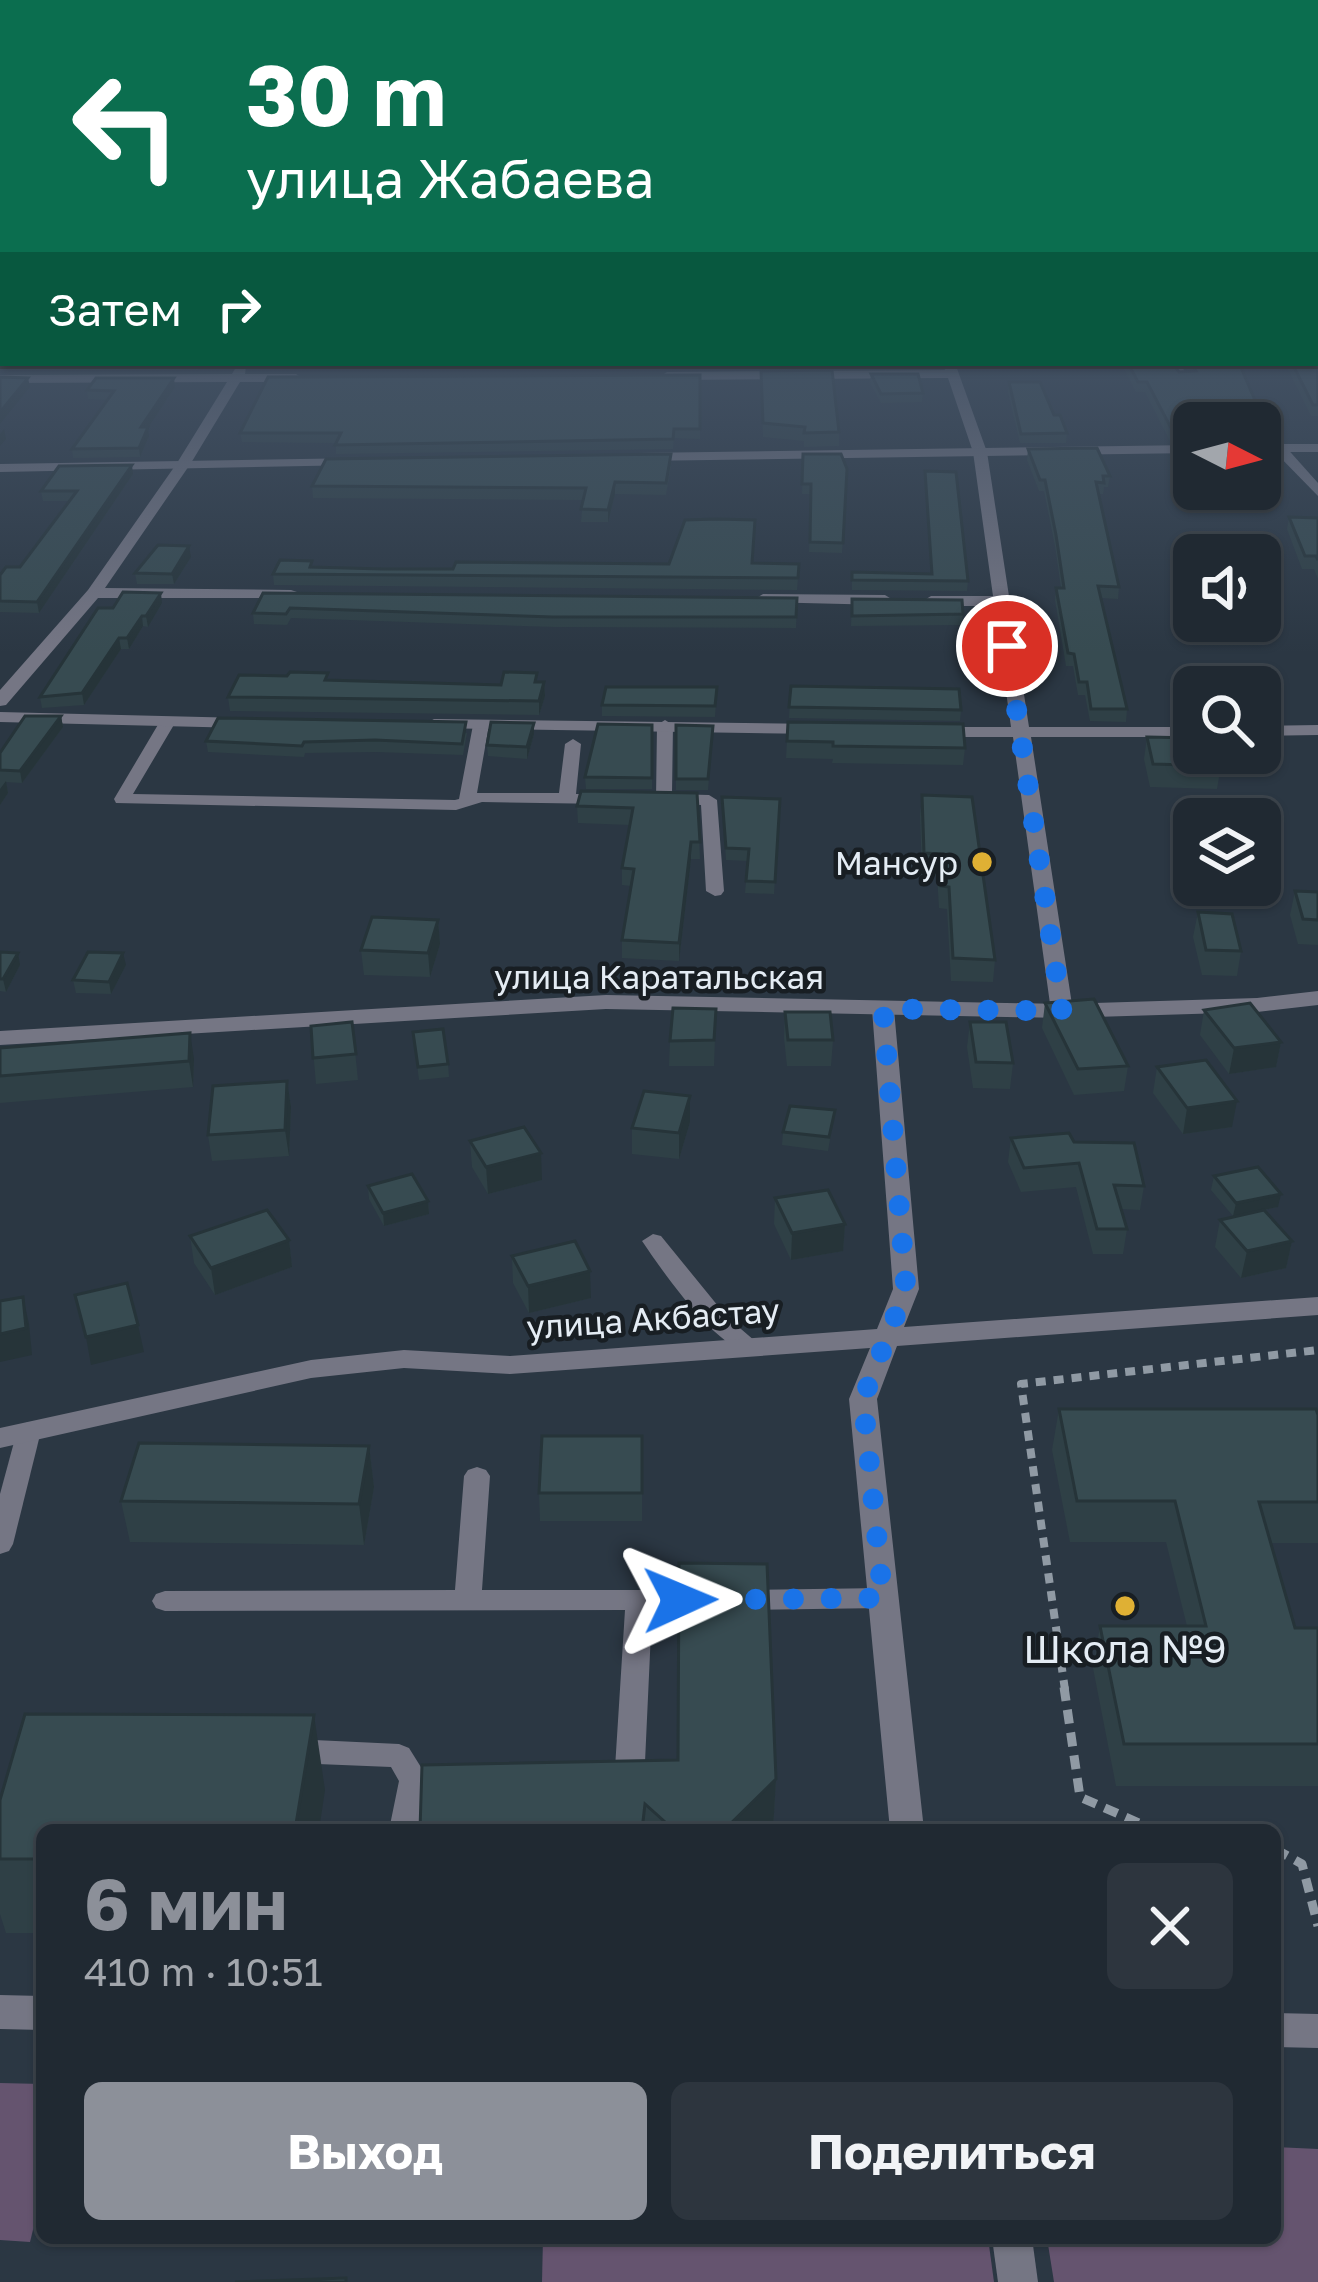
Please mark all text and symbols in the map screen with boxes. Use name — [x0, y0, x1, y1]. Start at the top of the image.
text: 30 m — [246, 44, 446, 144]
icon: left — [48, 48, 204, 204]
text: улица Жабаева — [246, 145, 655, 210]
icon: right — [206, 276, 272, 342]
text: Затем — [48, 282, 182, 336]
north arrow — [1173, 402, 1281, 510]
map controls — [1173, 402, 1281, 906]
button: sound — [1173, 534, 1281, 642]
pin — [956, 595, 1058, 697]
icon: arrive — [974, 613, 1040, 679]
button: search — [1173, 666, 1281, 774]
button: layers — [1173, 798, 1281, 906]
place label: Мансур — [835, 843, 958, 882]
marker: Мансур — [969, 849, 995, 875]
street label: улица Каратальская — [494, 957, 824, 996]
street label: улица Акбастау — [525, 1290, 781, 1346]
position arrow — [617, 1537, 743, 1663]
marker: Школа №9 — [1112, 1593, 1138, 1619]
place label: Школа №9 — [1023, 1625, 1227, 1672]
text: 6 мин — [84, 1859, 287, 1946]
button: close — [1107, 1863, 1233, 1989]
text: 410 m · 10:51 — [84, 1948, 323, 1995]
button: Выход — [84, 2082, 647, 2220]
button: Поделиться — [671, 2082, 1233, 2220]

